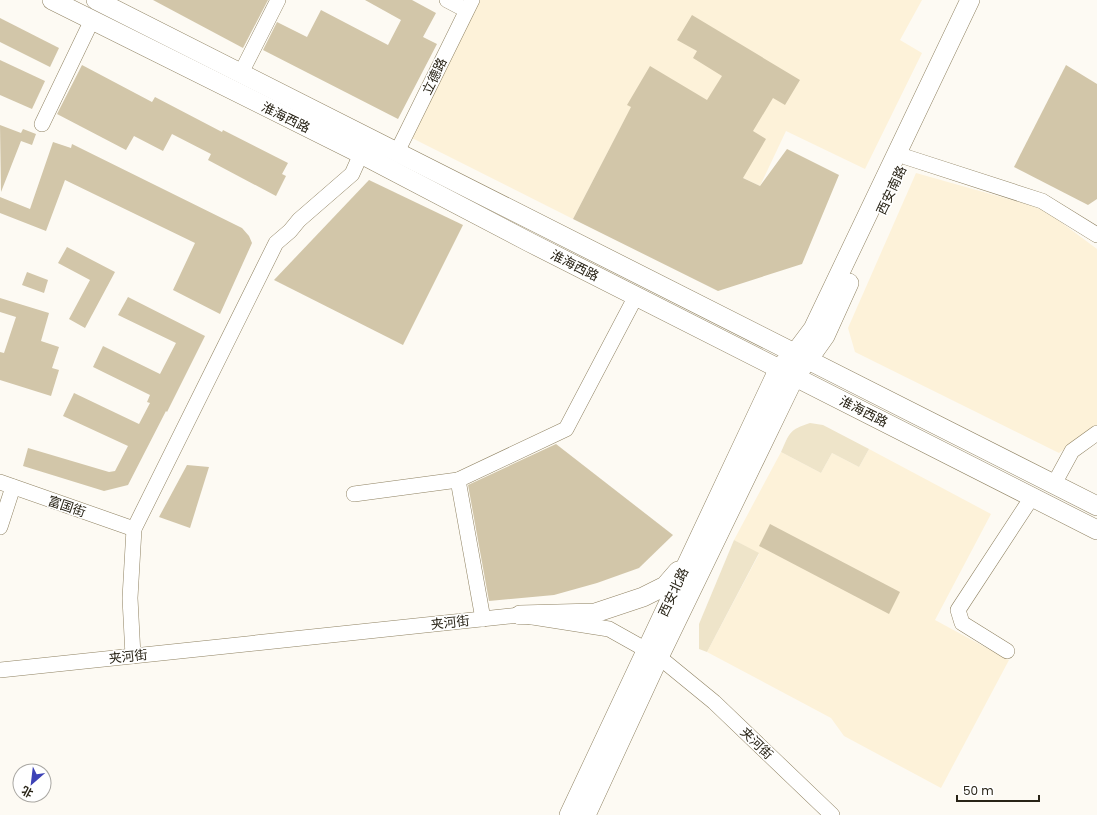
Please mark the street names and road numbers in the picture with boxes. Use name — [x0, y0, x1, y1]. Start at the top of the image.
street label: 立德路 — [417, 55, 452, 98]
street label: 淮海西路 — [258, 98, 313, 137]
street label: 西安南路 — [872, 163, 911, 218]
street label: 淮海西路 — [547, 245, 602, 286]
street label: 淮海西路 — [836, 391, 891, 432]
street label: 富国街 — [45, 491, 88, 522]
street label: 西安北路 — [654, 565, 693, 620]
street label: 夹河街 — [430, 611, 470, 634]
street label: 夹河街 — [108, 645, 148, 668]
street label: 夹河街 — [736, 723, 777, 764]

